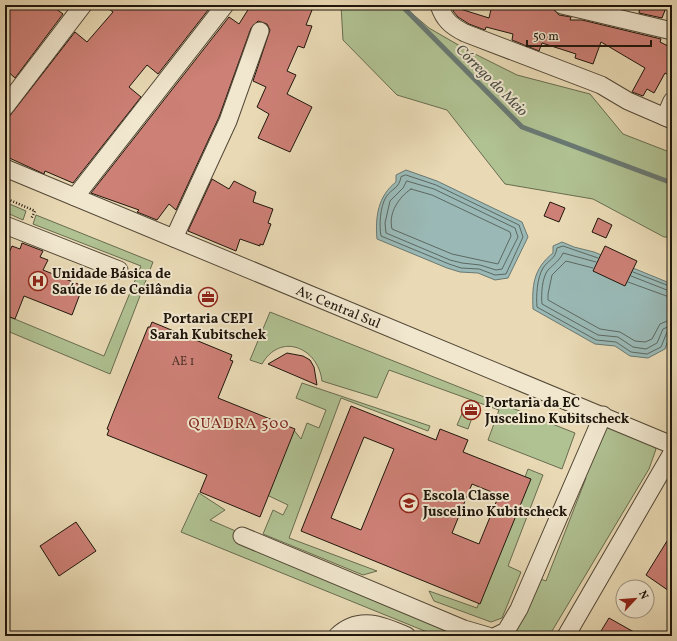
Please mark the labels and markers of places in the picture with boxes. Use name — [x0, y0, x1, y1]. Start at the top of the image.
place label: Unidade Básica de Saúde 16 de Ceilândia — [52, 265, 193, 300]
hospital icon: Unidade Básica de Saúde 16 de Ceilândia — [27, 270, 49, 292]
office icon: Portaria CEPI Sarah Kubitschek — [197, 286, 219, 308]
place label: Portaria CEPI Sarah Kubitschek — [150, 310, 267, 345]
place label: Portaria da EC Juscelino Kubitscheck — [484, 394, 630, 429]
office icon: Portaria da EC Juscelino Kubitscheck — [460, 399, 482, 421]
place label: Escola Classe Juscelino Kubitscheck — [422, 487, 568, 522]
school or university icon: Escola Classe Juscelino Kubitscheck — [398, 492, 420, 514]

